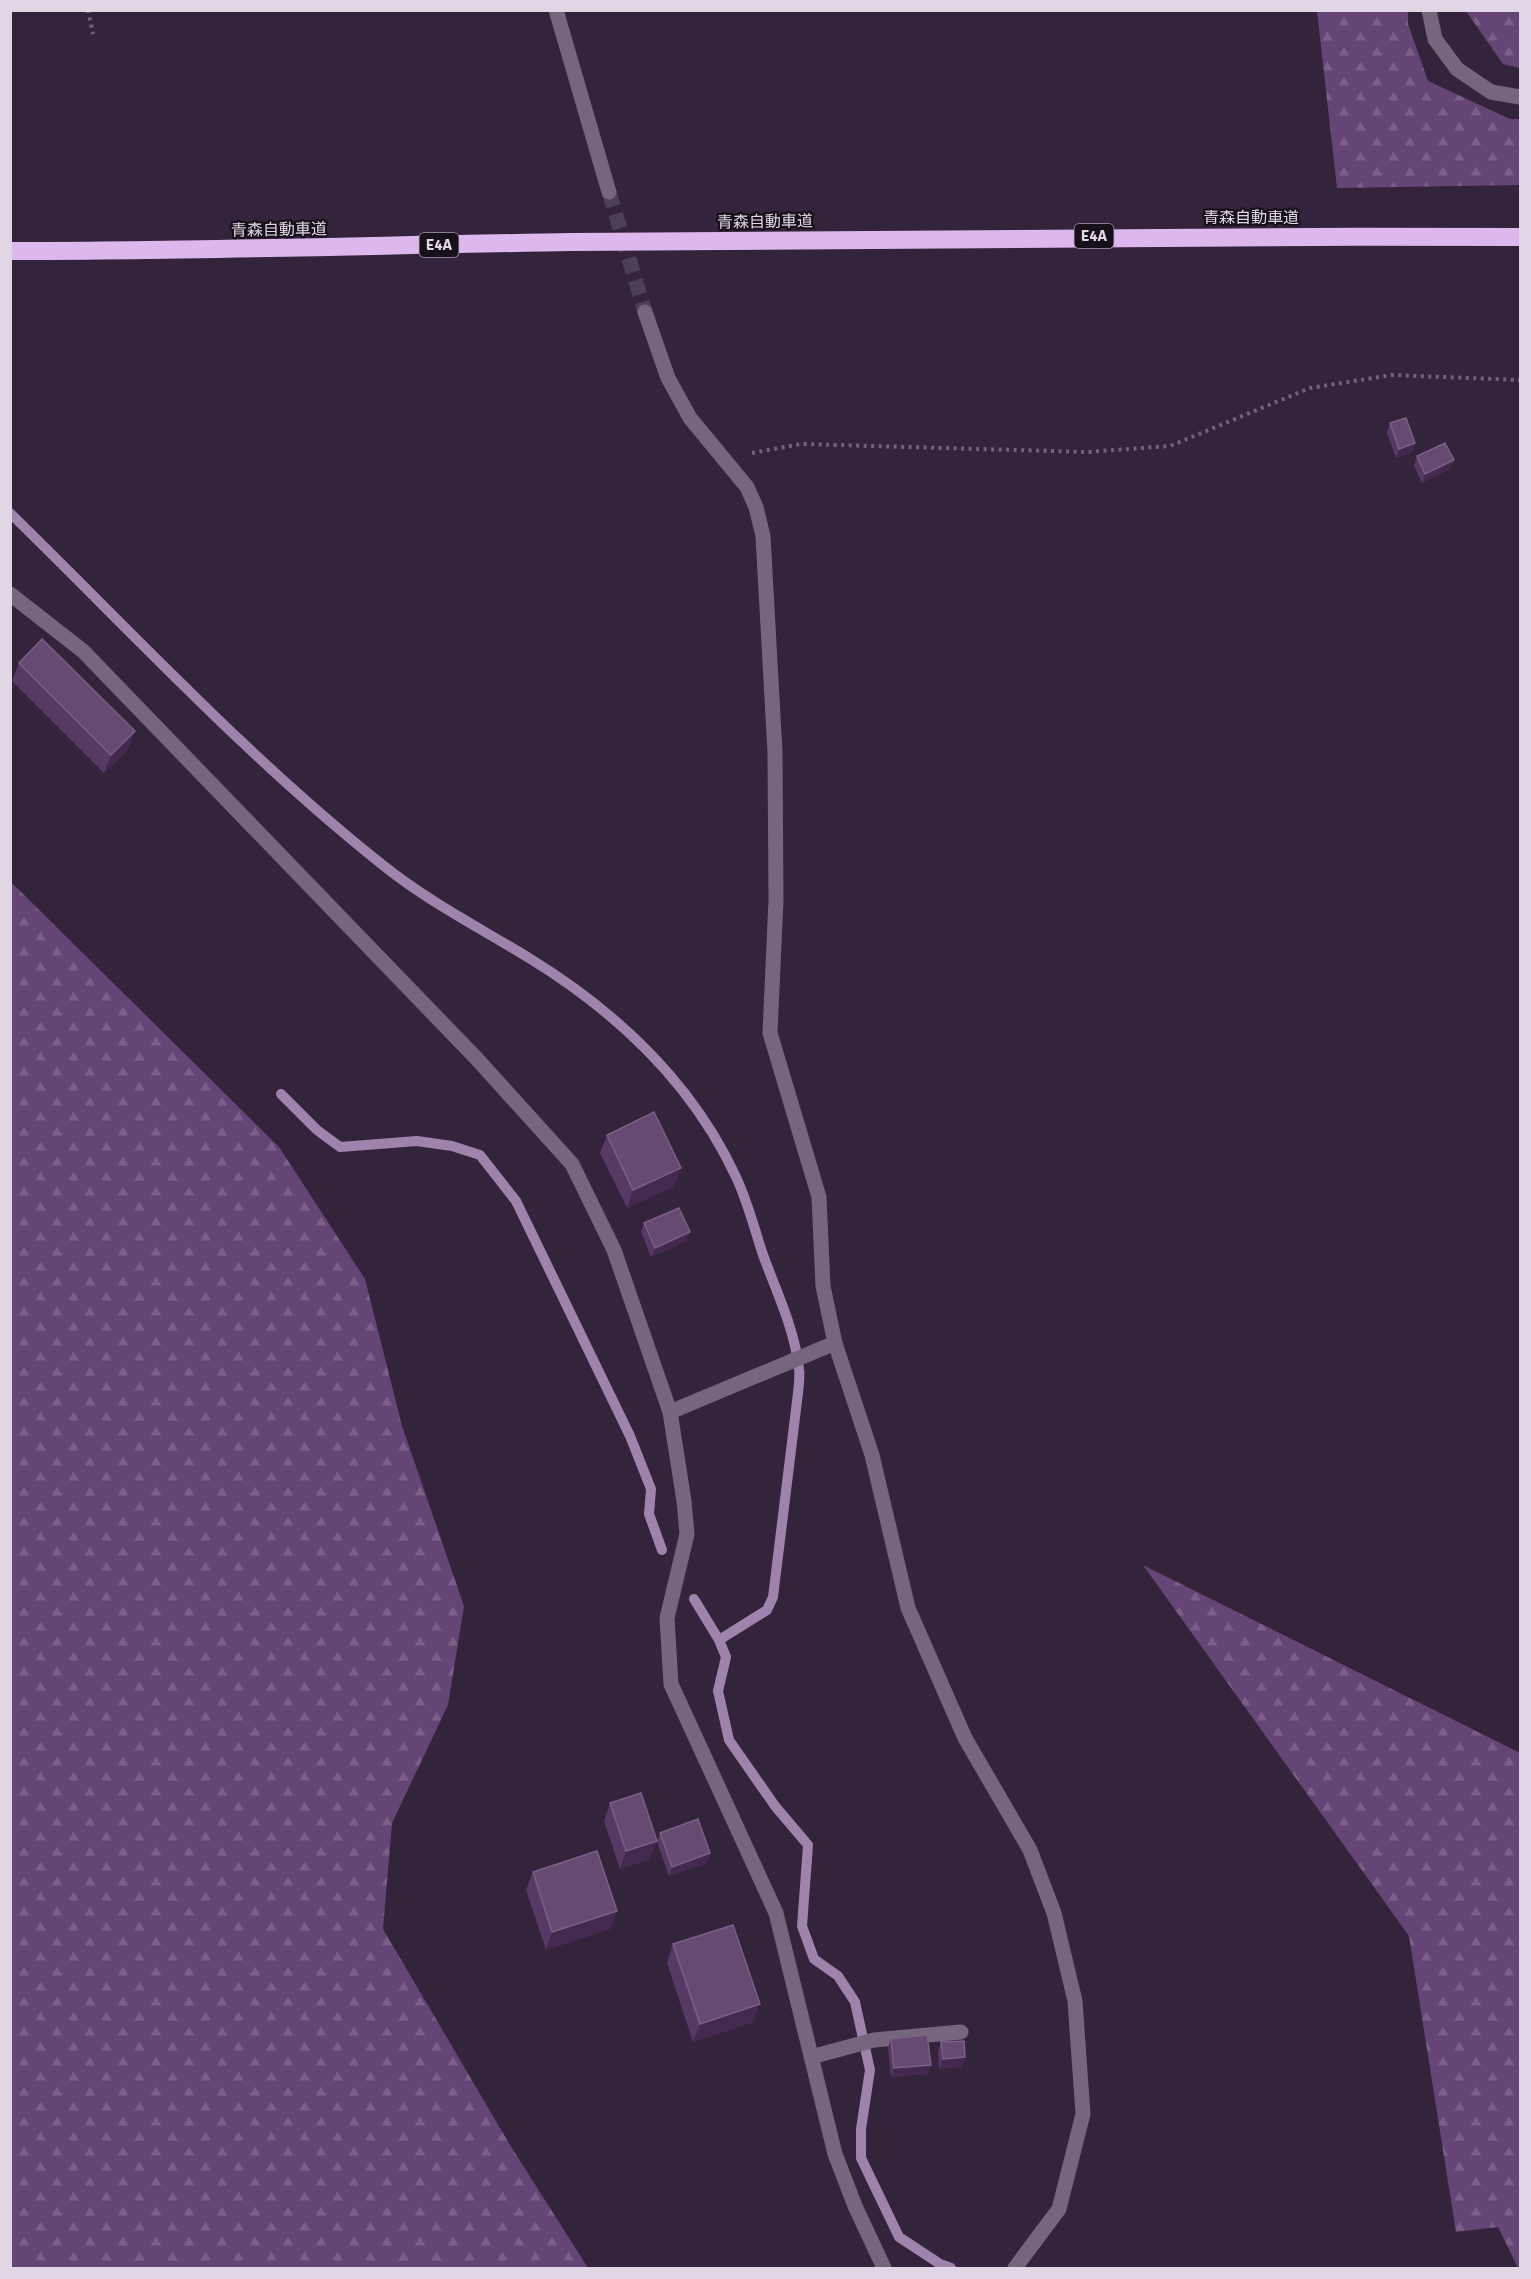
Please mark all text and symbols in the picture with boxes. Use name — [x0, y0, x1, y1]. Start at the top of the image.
street label: 青森自動車道 — [1203, 208, 1299, 228]
street label: 青森自動車道 — [717, 211, 813, 233]
street label: 青森自動車道 — [231, 219, 327, 241]
road number: E4A — [1074, 224, 1114, 248]
road number: E4A — [420, 233, 458, 257]

